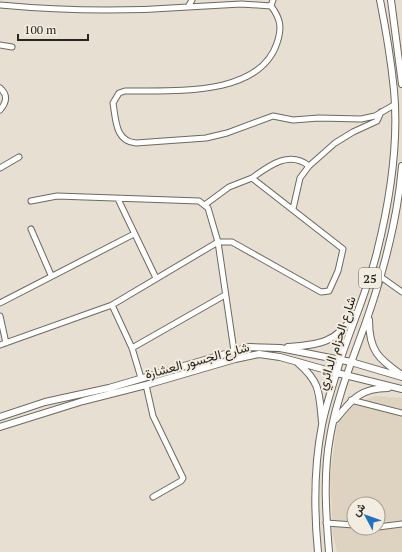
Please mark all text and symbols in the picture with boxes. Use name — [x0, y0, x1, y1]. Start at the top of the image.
scale bar — [18, 16, 88, 42]
text: 100 m — [24, 22, 57, 37]
road number: 25 — [359, 268, 381, 288]
street label: شارع الحزام الدائري — [312, 294, 362, 393]
street label: شارع الجسور العشارة — [143, 337, 251, 384]
north arrow — [346, 496, 386, 536]
text: ش — [349, 500, 368, 519]

